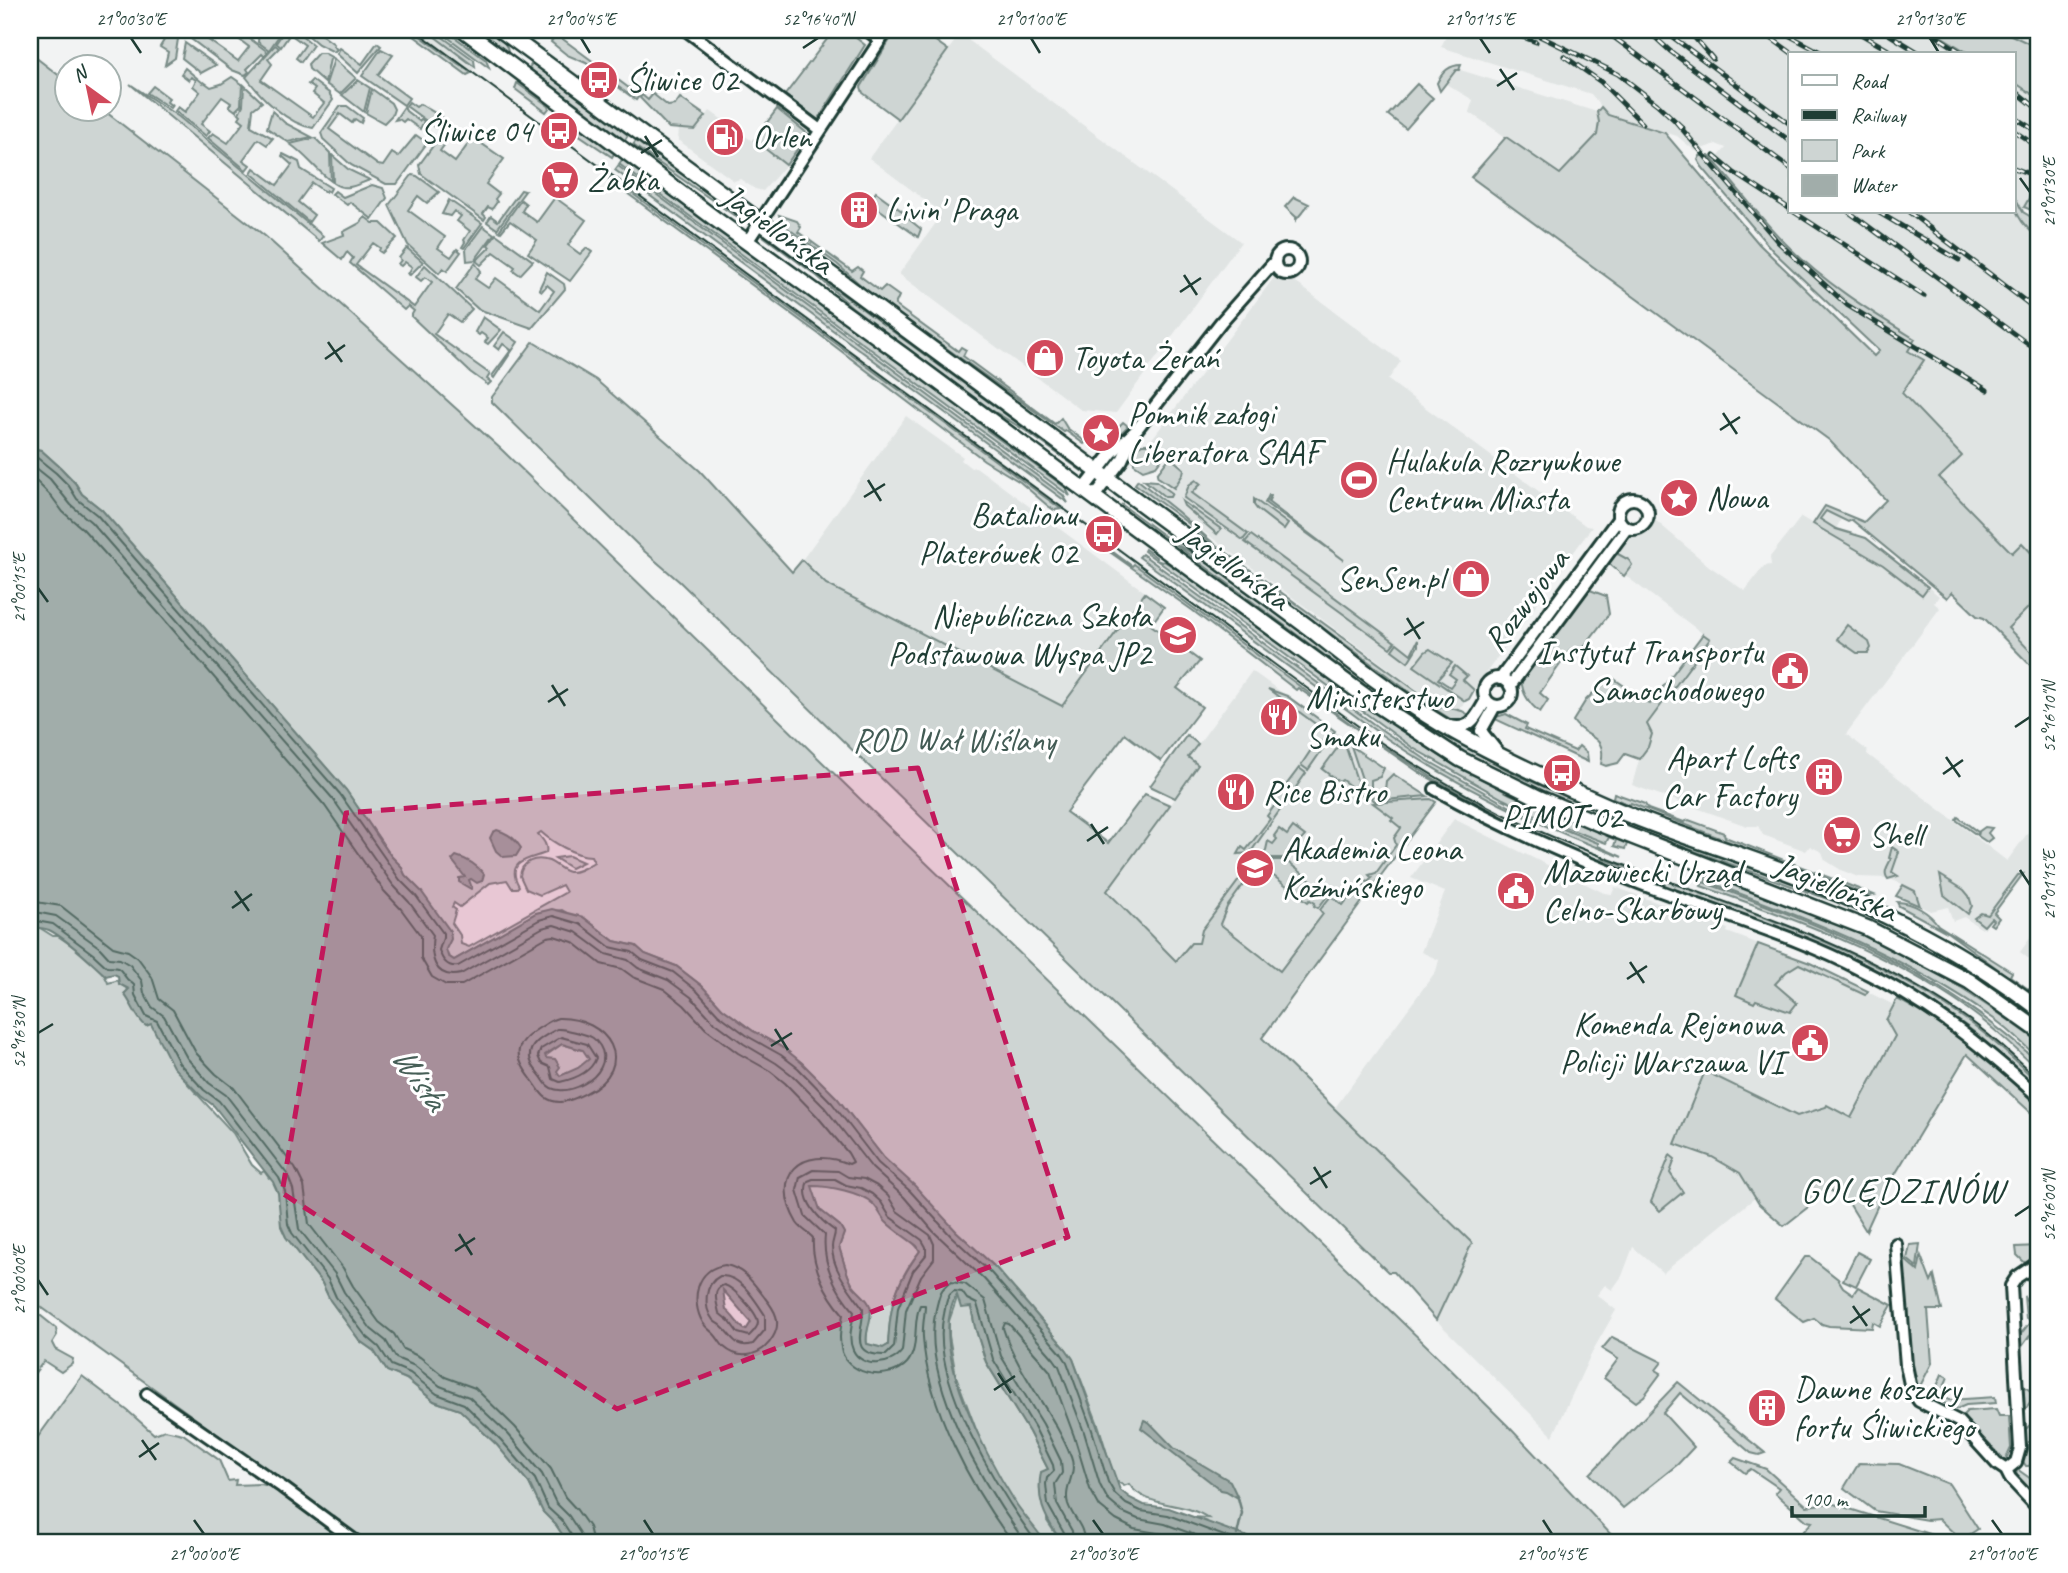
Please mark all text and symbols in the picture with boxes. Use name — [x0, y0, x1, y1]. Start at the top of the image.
text: 21°00'30"E — [96, 8, 168, 30]
text: 21°00'45"E — [546, 8, 618, 30]
text: 52°16'40"N — [783, 8, 857, 30]
text: 21°01'00"E — [996, 8, 1068, 30]
text: 21°01'15"E — [1445, 8, 1517, 30]
text: 21°01'30"E — [1895, 8, 1967, 30]
north arrow — [52, 52, 122, 122]
legend — [1788, 52, 2016, 214]
bus stop icon: Śliwice 02 — [578, 59, 620, 101]
place label: Śliwice 02 — [626, 59, 741, 101]
text: N — [68, 60, 93, 88]
text: Road — [1851, 68, 1890, 94]
text: Railway — [1851, 102, 1907, 128]
place label: Śliwice 04 — [420, 110, 535, 152]
bus stop icon: Śliwice 04 — [538, 110, 580, 152]
fuel station icon: Orlen — [704, 116, 746, 158]
place label: Orlen — [752, 116, 814, 158]
text: Park — [1851, 138, 1886, 164]
text: 21°01'30"E — [2038, 155, 2060, 227]
supermarket icon: Żabka — [539, 159, 581, 201]
place label: Żabka — [587, 159, 660, 201]
text: Water — [1851, 172, 1898, 198]
street label: Jagiellońska — [712, 173, 844, 285]
building icon: Livin' Praga — [838, 189, 880, 231]
place label: Livin' Praga — [886, 189, 1019, 231]
shop icon: Toyota Żerań — [1024, 337, 1066, 379]
place label: Toyota Żerań — [1072, 337, 1222, 379]
place label: Pomnik załogi Liberatora SAAF — [1128, 393, 1327, 473]
place icon: Pomnik załogi Liberatora SAAF — [1080, 412, 1122, 454]
place label: Hulakula Rozrywkowe Centrum Miasta — [1386, 440, 1622, 520]
sports icon: Hulakula Rozrywkowe Centrum Miasta — [1338, 459, 1380, 501]
place icon: Nowa — [1658, 477, 1700, 519]
place label: Nowa — [1706, 477, 1769, 519]
place label: Batalionu Platerówek 02 — [919, 494, 1080, 574]
street label: Jagiellońska — [1168, 509, 1300, 621]
bus stop icon: Batalionu Platerówek 02 — [1083, 513, 1125, 555]
street label: Rozwojowa — [1474, 538, 1580, 660]
text: 21°00'15"E — [8, 551, 30, 623]
place label: SenSen.pl — [1337, 558, 1449, 600]
shop icon: SenSen.pl — [1450, 558, 1492, 600]
place label: Niepubliczna Szkoła Podstawowa Wyspa JP2 — [888, 595, 1154, 675]
school or university icon: Niepubliczna Szkoła Podstawowa Wyspa JP2 — [1157, 614, 1199, 656]
place label: Instytut Transportu Samochodowego — [1537, 631, 1765, 711]
public building icon: Instytut Transportu Samochodowego — [1769, 650, 1811, 692]
place label: Ministerstwo Smaku — [1306, 677, 1455, 757]
text: 52°16'10"N — [2038, 678, 2060, 752]
restaurant icon: Ministerstwo Smaku — [1258, 696, 1300, 738]
park label: ROD Wał Wiślany — [853, 719, 1058, 761]
place label: Apart Lofts Car Factory — [1662, 737, 1800, 817]
bus stop icon: PIMOT 02 — [1541, 752, 1583, 794]
building icon: Apart Lofts Car Factory — [1803, 756, 1845, 798]
restaurant icon: Rice Bistro — [1215, 771, 1257, 813]
place label: Rice Bistro — [1263, 771, 1388, 813]
place label: PIMOT 02 — [1502, 796, 1625, 838]
supermarket icon: Shell — [1821, 814, 1863, 856]
place label: Shell — [1869, 814, 1928, 856]
place label: Akademia Leona Koźmińskiego — [1282, 828, 1464, 908]
street label: Jagiellońska — [1767, 842, 1906, 932]
school or university icon: Akademia Leona Koźmińskiego — [1234, 847, 1276, 889]
text: 21°01'15"E — [2038, 848, 2060, 920]
place label: Mazowiecki Urząd Celno-Skarbowy — [1543, 851, 1746, 931]
public building icon: Mazowiecki Urząd Celno-Skarbowy — [1495, 870, 1537, 912]
text: 52°16'30"N — [8, 994, 30, 1068]
place label: Komenda Rejonowa Policji Warszawa VI — [1560, 1003, 1790, 1083]
public building icon: Komenda Rejonowa Policji Warszawa VI — [1789, 1022, 1831, 1064]
water label: Wisła — [382, 1037, 460, 1122]
text: 52°16'00"N — [2038, 1167, 2060, 1241]
district label: GOLĘDZINÓW — [1801, 1168, 2009, 1213]
text: 21°00'00"E — [8, 1243, 30, 1315]
place label: Dawne koszary fortu Śliwickiego — [1794, 1368, 1977, 1448]
building icon: Dawne koszary fortu Śliwickiego — [1746, 1387, 1788, 1429]
scale bar — [1792, 1475, 1924, 1519]
text: 100 m — [1802, 1486, 1849, 1512]
text: 21°00'00"E — [169, 1543, 241, 1565]
text: 21°00'15"E — [618, 1543, 690, 1565]
text: 21°00'30"E — [1068, 1543, 1140, 1565]
text: 21°00'45"E — [1517, 1543, 1589, 1565]
text: 21°01'00"E — [1967, 1543, 2039, 1565]

